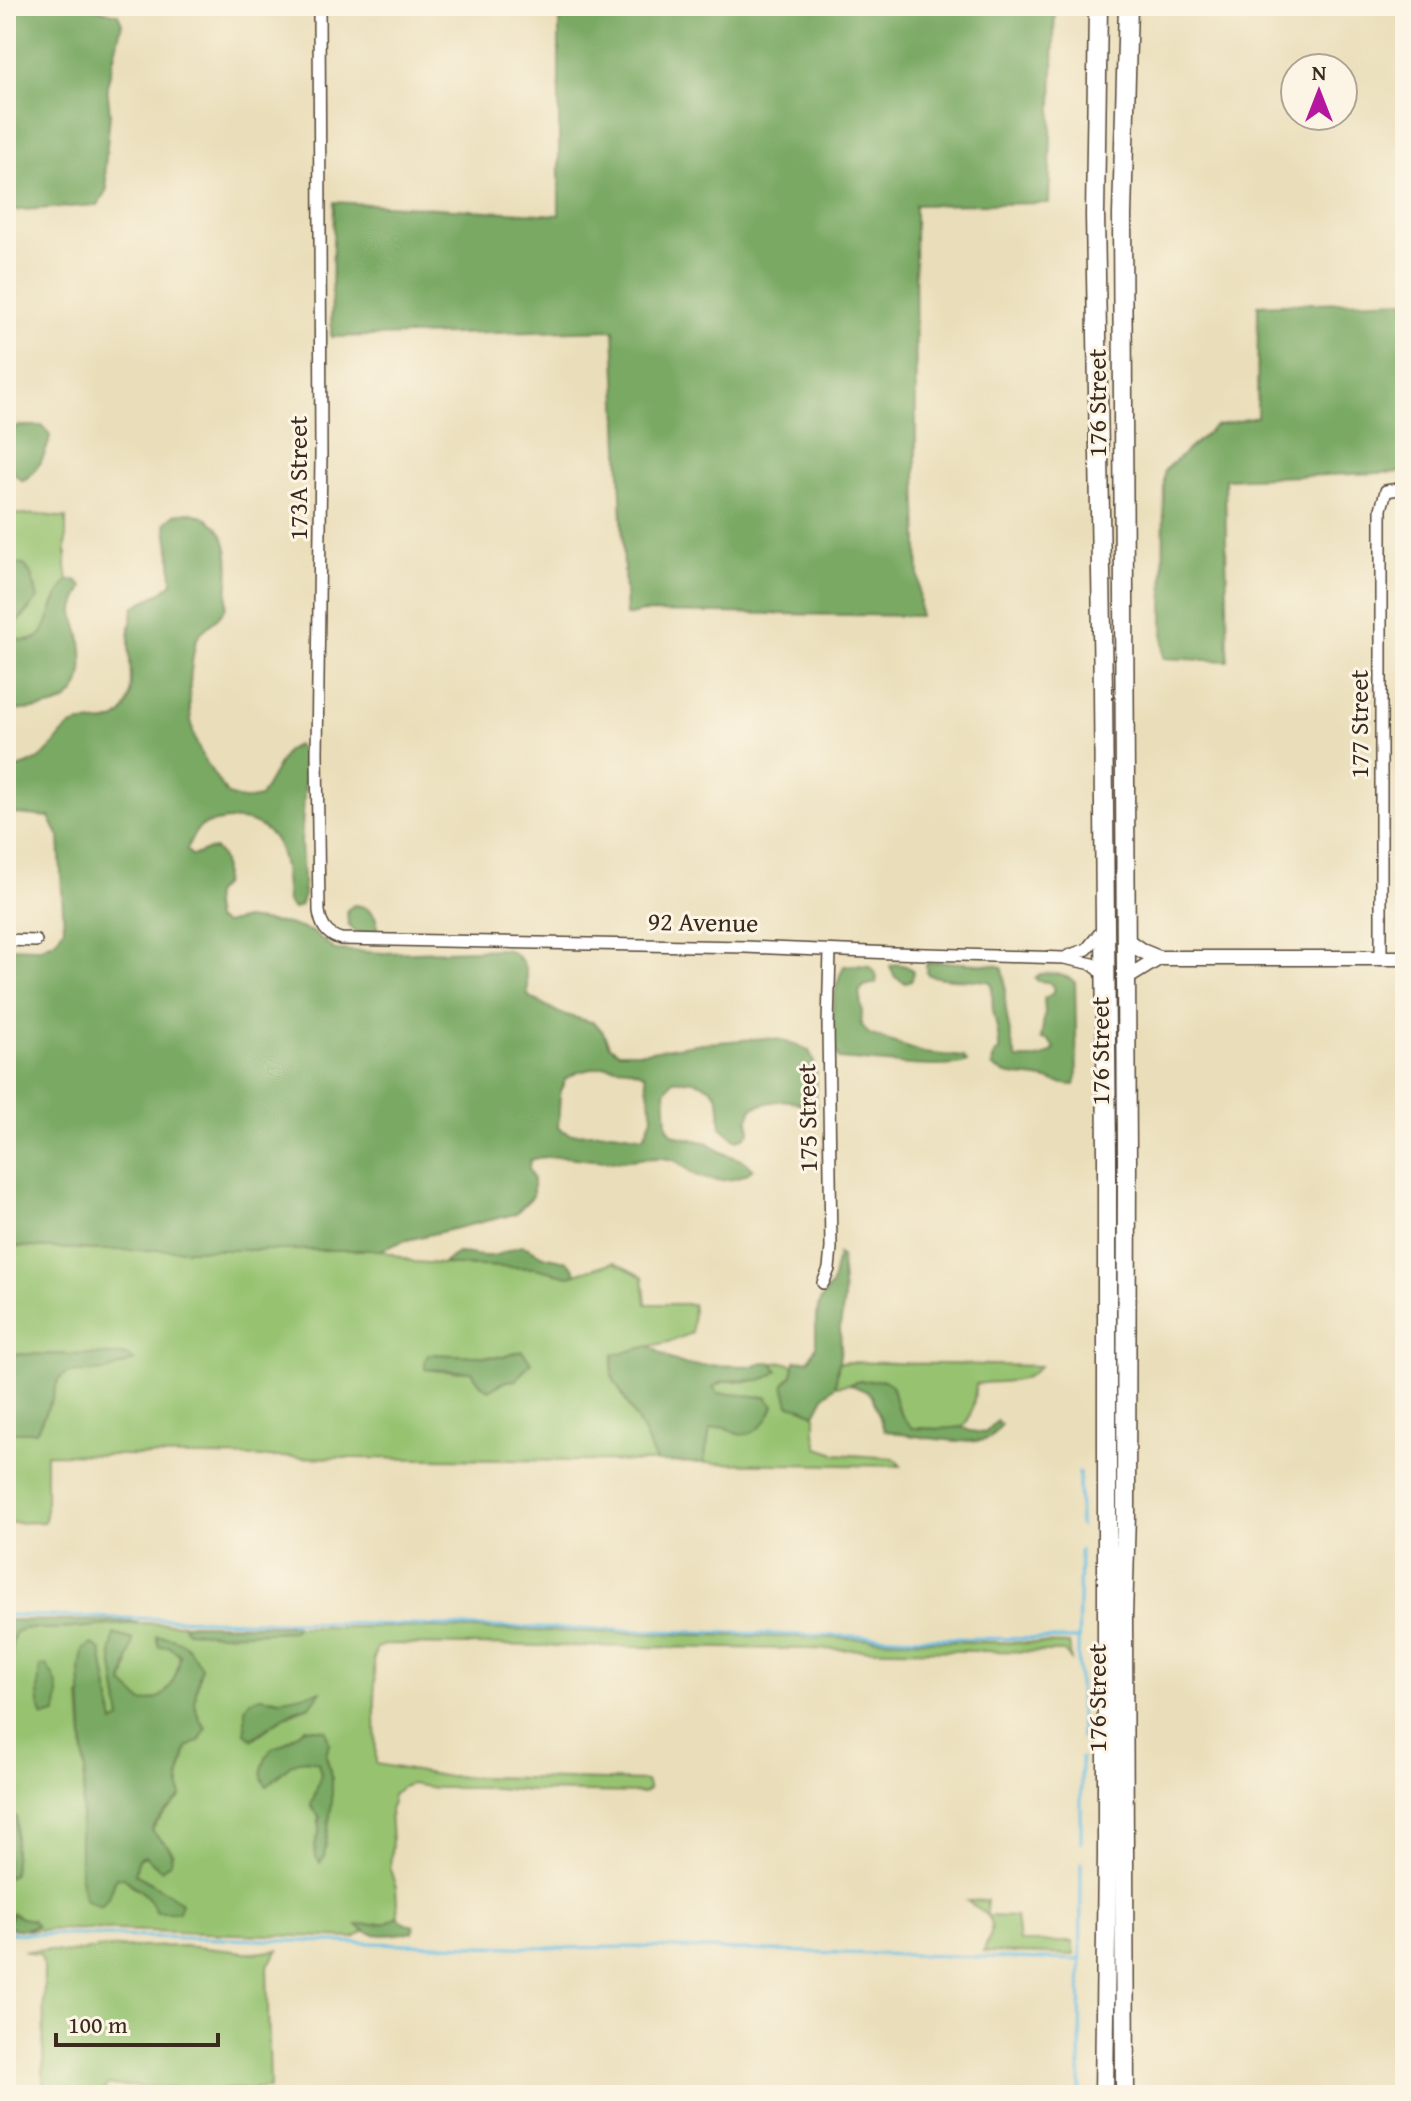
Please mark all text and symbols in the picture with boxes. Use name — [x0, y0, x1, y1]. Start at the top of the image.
north arrow — [1279, 52, 1359, 132]
text: N — [1312, 56, 1327, 88]
street label: 176 Street — [1077, 348, 1116, 458]
street label: 173A Street — [278, 416, 317, 540]
street label: 177 Street — [1339, 669, 1378, 779]
street label: 92 Avenue — [647, 901, 759, 942]
street label: 176 Street — [1080, 996, 1119, 1106]
street label: 175 Street — [786, 1063, 827, 1173]
street label: 176 Street — [1077, 1643, 1116, 1753]
scale bar — [56, 1997, 218, 2047]
text: 100 m — [68, 2007, 128, 2042]

